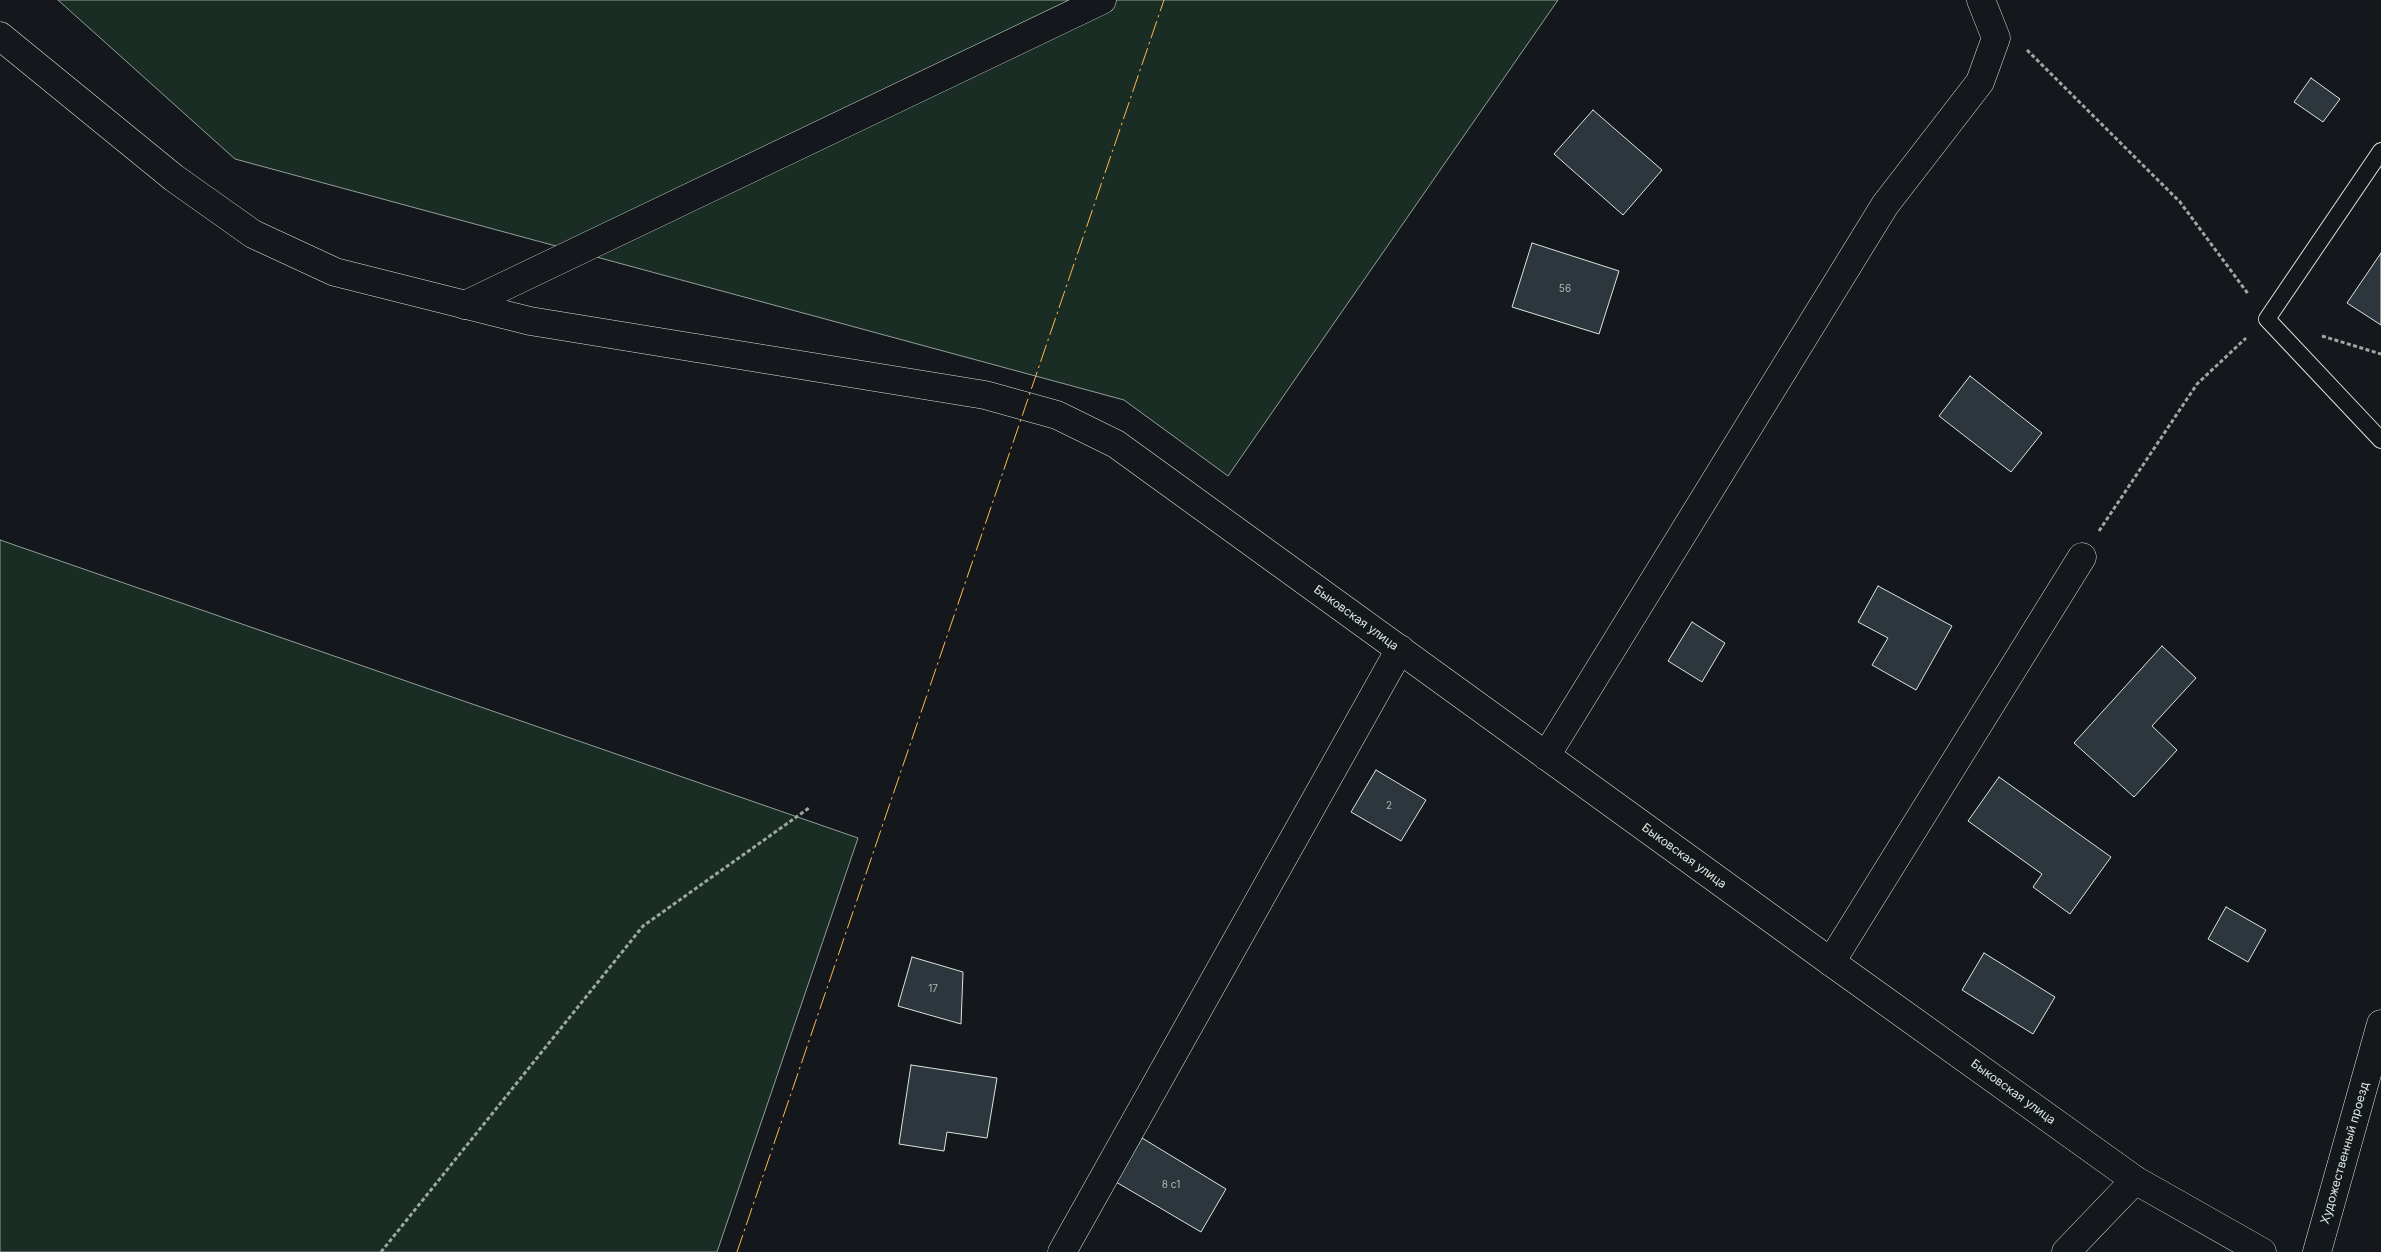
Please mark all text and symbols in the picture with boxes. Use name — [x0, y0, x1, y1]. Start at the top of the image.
house number: 56 — [1559, 283, 1571, 295]
street label: Быковская улица — [1311, 582, 1401, 654]
house number: 2 — [1386, 800, 1392, 812]
street label: Быковская улица — [1639, 820, 1729, 892]
house number: 17 — [928, 983, 938, 995]
street label: Быковская улица — [1968, 1056, 2058, 1128]
street label: Художественный проезд — [2318, 1080, 2372, 1226]
house number: 8 с1 — [1162, 1179, 1180, 1191]

